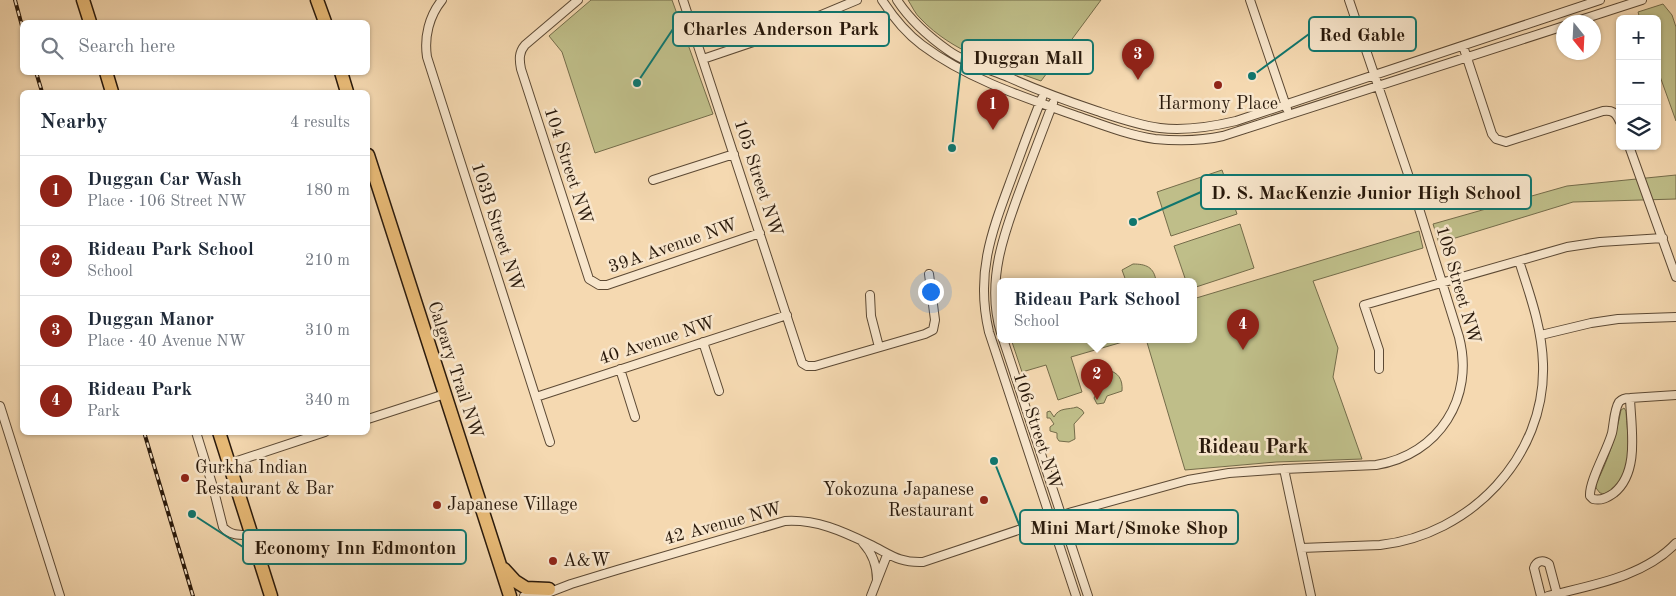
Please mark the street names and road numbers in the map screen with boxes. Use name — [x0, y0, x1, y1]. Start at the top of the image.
street label: 104 Street NW — [541, 105, 595, 227]
street label: 105 Street NW — [731, 117, 785, 239]
street label: 103B Street NW — [468, 160, 526, 294]
street label: 39A Avenue NW — [606, 216, 740, 276]
street label: 108 Street NW — [1433, 224, 1483, 346]
street label: Calgary Trail NW — [424, 299, 486, 441]
street label: 40 Avenue NW — [597, 314, 717, 368]
street label: 106 Street NW — [1010, 370, 1064, 492]
street label: 42 Avenue NW — [662, 500, 784, 548]

